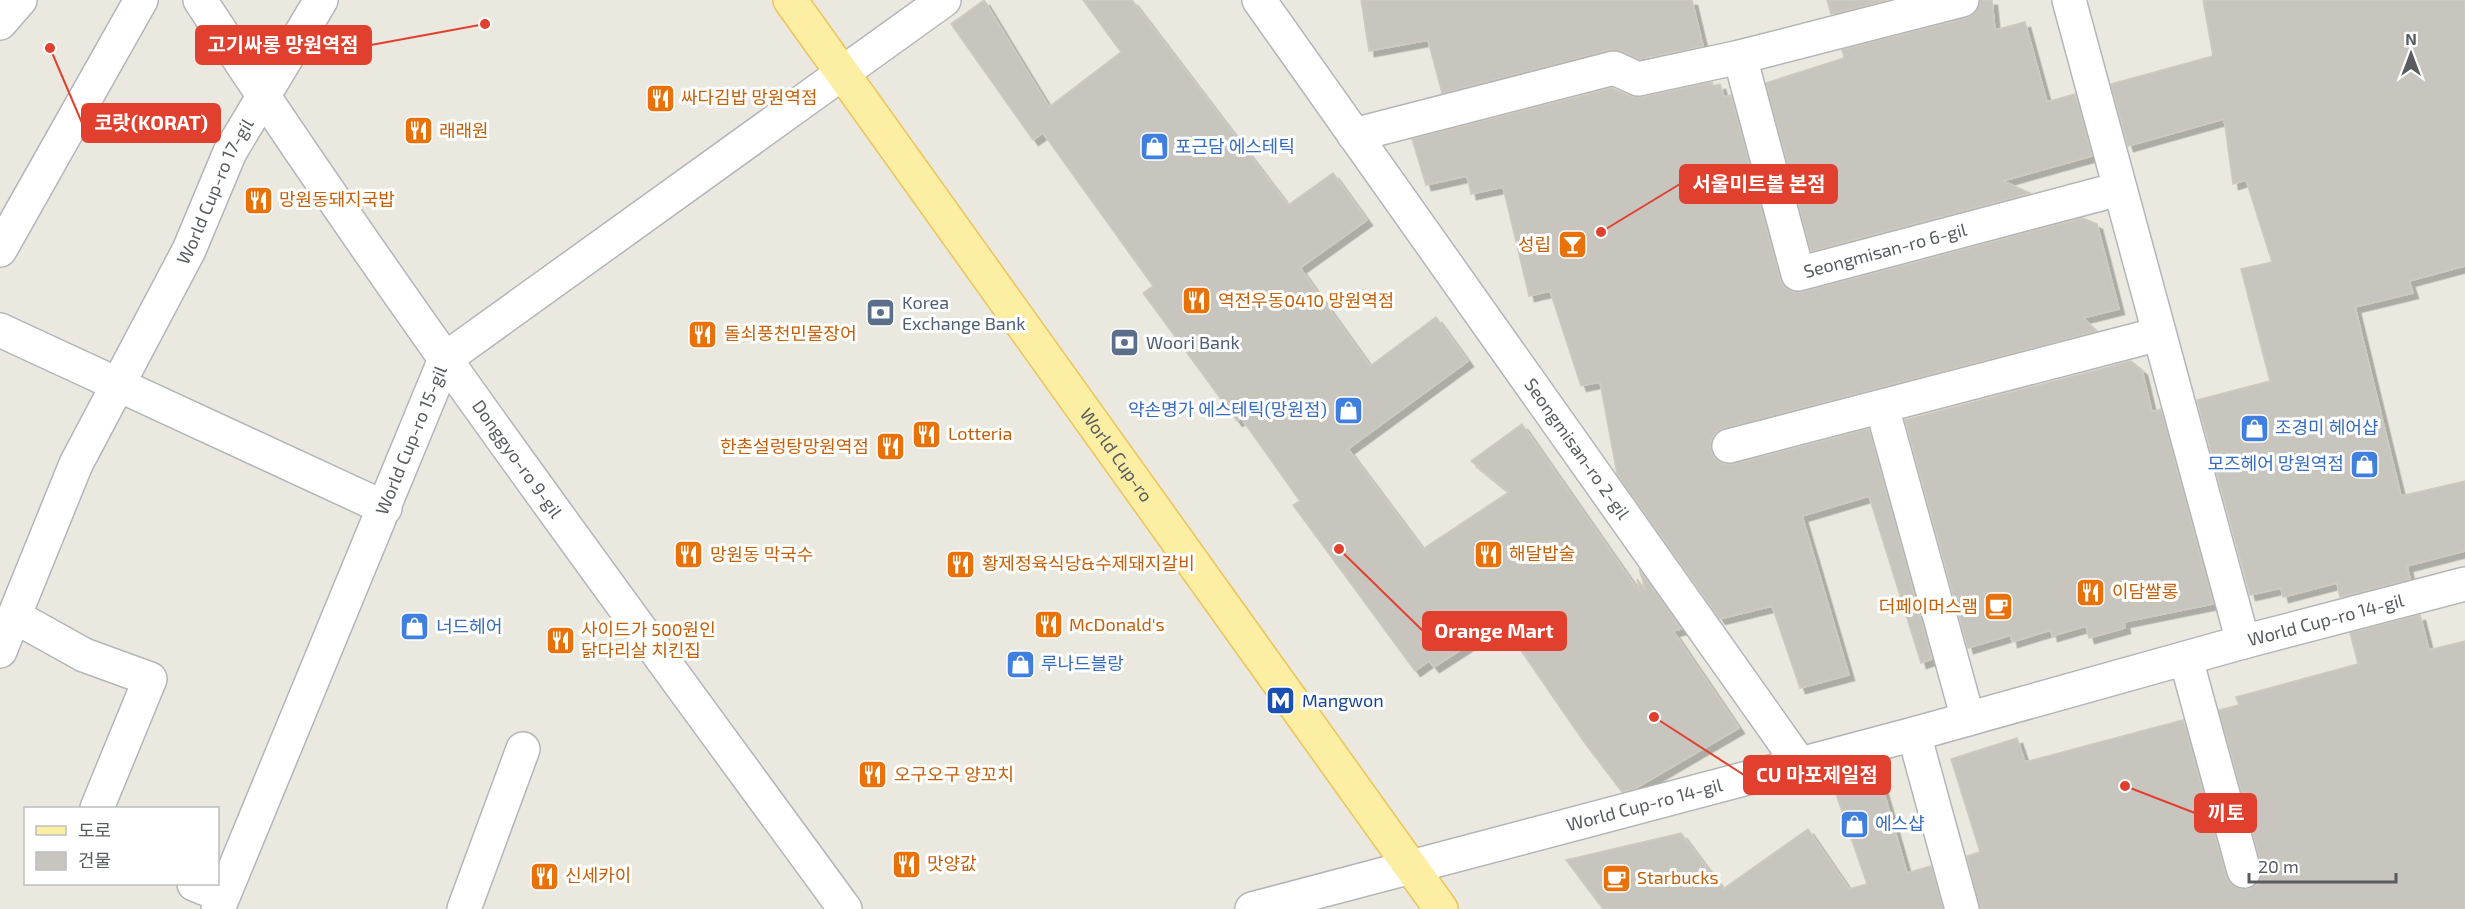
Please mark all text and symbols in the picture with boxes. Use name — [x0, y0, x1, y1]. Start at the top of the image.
north arrow — [2381, 24, 2441, 84]
callout: 고기싸롱 망원역점 — [196, 26, 371, 64]
text: N — [2405, 29, 2417, 48]
text: 고기싸롱 망원역점 — [207, 32, 359, 56]
restaurant icon: 싸다김밥 망원역점 — [644, 82, 676, 114]
place label: 싸다김밥 망원역점 — [681, 86, 818, 108]
callout: 코랏(KORAT) — [82, 104, 220, 142]
text: 코랏(KORAT) — [94, 110, 208, 134]
street label: World Cup-ro 17-gil — [171, 114, 258, 268]
restaurant icon: 래래원 — [402, 115, 434, 147]
place label: 래래원 — [439, 119, 489, 141]
shop icon: 포근담 에스테틱 — [1138, 131, 1170, 163]
place label: 포근담 에스테틱 — [1175, 135, 1295, 157]
callout: 서울미트볼 본점 — [1680, 165, 1837, 203]
text: 서울미트볼 본점 — [1692, 171, 1826, 195]
restaurant icon: 망원동돼지국밥 — [242, 184, 274, 216]
place label: 망원동돼지국밥 — [279, 188, 395, 210]
street label: Seongmisan-ro 6-gil — [1801, 218, 1970, 282]
bar icon: 성립 — [1556, 229, 1588, 261]
place label: 성립 — [1518, 233, 1551, 255]
restaurant icon: 역전우동0410 망원역점 — [1181, 285, 1213, 317]
place label: 역전우동0410 망원역점 — [1218, 289, 1394, 311]
place label: Korea Exchange Bank — [902, 291, 1025, 334]
bank icon: Korea Exchange Bank — [865, 297, 897, 329]
restaurant icon: 돌쇠풍천민물장어 — [687, 318, 719, 350]
place label: 돌쇠풍천민물장어 — [724, 322, 856, 344]
bank icon: Woori Bank — [1109, 327, 1141, 359]
place label: Woori Bank — [1146, 331, 1240, 353]
street label: World Cup-ro 15-gil — [370, 362, 451, 518]
street label: Seongmisan-ro 2-gil — [1520, 374, 1635, 524]
shop icon: 약손명가 에스테틱(망원점) — [1332, 394, 1364, 426]
street label: Donggyo-ro 9-gil — [468, 395, 568, 522]
place label: 약손명가 에스테틱(망원점) — [1128, 398, 1327, 420]
street label: World Cup-ro — [1076, 403, 1158, 506]
shop icon: 조경미 헤어샵 — [2238, 412, 2270, 444]
place label: 조경미 헤어샵 — [2275, 416, 2378, 438]
restaurant icon: Lotteria — [911, 418, 943, 450]
place label: Lotteria — [948, 422, 1012, 444]
restaurant icon: 한촌설렁탕망원역점 — [874, 431, 906, 463]
place label: 한촌설렁탕망원역점 — [720, 435, 869, 457]
shop icon: 모즈헤어 망원역점 — [2349, 448, 2381, 480]
place label: 모즈헤어 망원역점 — [2208, 452, 2344, 474]
restaurant icon: 해달밥술 — [1472, 538, 1504, 570]
restaurant icon: 망원동 막국수 — [673, 539, 705, 571]
place label: 해달밥술 — [1509, 542, 1575, 564]
place label: 망원동 막국수 — [710, 543, 813, 565]
restaurant icon: 황제정육식당&수제돼지갈비 — [945, 548, 977, 580]
place label: 황제정육식당&수제돼지갈비 — [982, 552, 1195, 574]
restaurant icon: 이담쌀롱 — [2075, 576, 2107, 608]
place label: 이담쌀롱 — [2112, 580, 2178, 602]
street label: World Cup-ro 14-gil — [2245, 588, 2407, 650]
cafe icon: 더페이머스램 — [1983, 591, 2015, 623]
place label: 더페이머스램 — [1879, 595, 1978, 617]
restaurant icon: McDonald's — [1032, 609, 1064, 641]
shop icon: 너드헤어 — [399, 611, 431, 643]
callout: Orange Mart — [1423, 612, 1566, 650]
place label: McDonald's — [1069, 613, 1165, 635]
place label: 너드헤어 — [436, 615, 502, 637]
place label: 사이드가 500원인 닭다리살 치킨집 — [581, 618, 716, 661]
text: Orange Mart — [1434, 618, 1554, 642]
restaurant icon: 사이드가 500원인 닭다리살 치킨집 — [544, 624, 576, 656]
shop icon: 루나드블랑 — [1004, 648, 1036, 680]
place label: 루나드블랑 — [1041, 652, 1124, 674]
metro station icon: Mangwon — [1265, 685, 1297, 717]
place label: Mangwon — [1302, 689, 1384, 711]
callout: CU 마포제일점 — [1744, 756, 1890, 794]
restaurant icon: 오구오구 양꼬치 — [857, 759, 889, 791]
text: CU 마포제일점 — [1756, 762, 1878, 786]
place label: 오구오구 양꼬치 — [894, 763, 1014, 785]
street label: World Cup-ro 14-gil — [1564, 773, 1725, 835]
callout: 끼토 — [2195, 794, 2256, 832]
text: 끼토 — [2208, 800, 2244, 824]
legend — [24, 807, 219, 885]
shop icon: 에스샵 — [1838, 808, 1870, 840]
place label: 에스샵 — [1875, 812, 1925, 834]
text: 도로 — [78, 819, 111, 841]
scale bar — [2249, 846, 2396, 884]
restaurant icon: 맛양값 — [890, 848, 922, 880]
text: 건물 — [78, 849, 111, 871]
place label: 맛양값 — [927, 852, 977, 874]
text: 20 m — [2258, 855, 2299, 877]
restaurant icon: 신세카이 — [528, 860, 560, 892]
cafe icon: Starbucks — [1600, 862, 1632, 894]
place label: 신세카이 — [565, 864, 631, 886]
place label: Starbucks — [1637, 866, 1719, 888]

